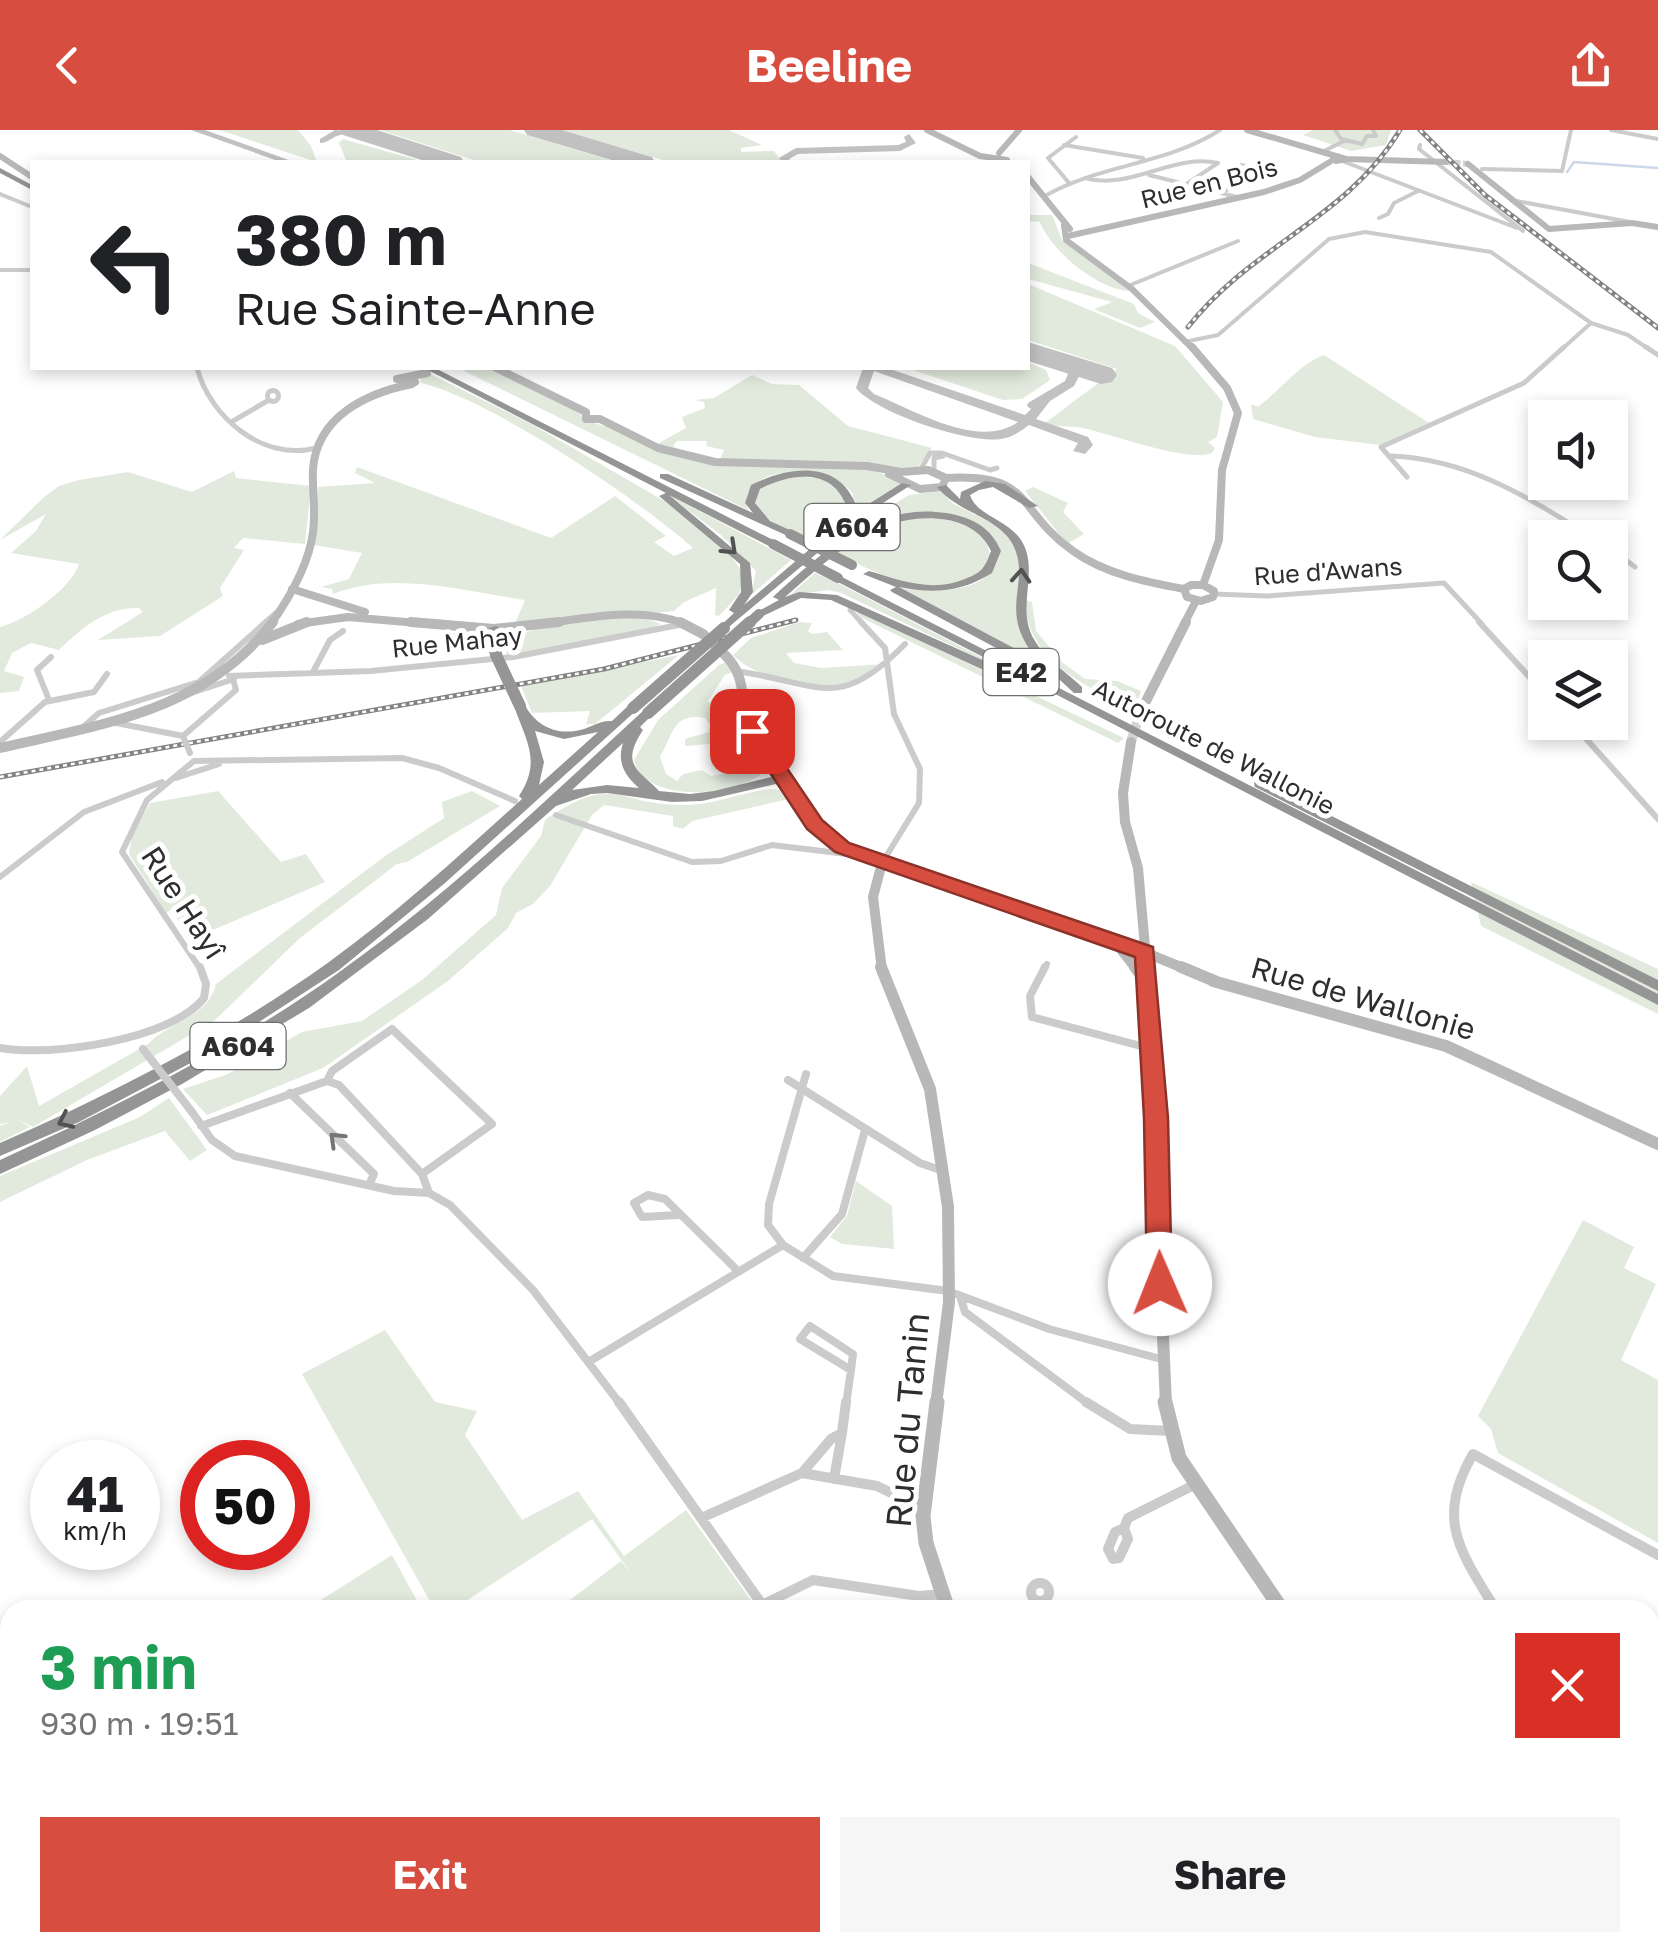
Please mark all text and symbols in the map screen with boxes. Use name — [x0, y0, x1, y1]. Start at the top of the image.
icon: back — [40, 38, 95, 93]
text: Beeline — [746, 38, 912, 92]
icon: share — [1563, 38, 1618, 93]
street label: Rue en Bois — [1137, 151, 1281, 215]
text: 380 m — [235, 196, 447, 280]
icon: left — [70, 200, 200, 330]
text: Rue Sainte-Anne — [235, 281, 596, 335]
map controls — [1528, 400, 1628, 740]
button: sound — [1528, 400, 1628, 500]
road number: A604 — [804, 504, 900, 550]
button: search — [1528, 520, 1628, 620]
one-way arrow — [718, 536, 736, 554]
street label: Rue d'Awans — [1252, 550, 1403, 591]
one-way arrow — [1010, 568, 1032, 584]
street label: Rue Mahay — [390, 619, 524, 664]
button: layers — [1528, 640, 1628, 740]
road number: E42 — [984, 649, 1058, 695]
street label: Autoroute de Wallonie — [1088, 672, 1340, 821]
pin — [710, 689, 795, 774]
icon: arrive — [725, 704, 780, 759]
street label: Rue Hayî — [134, 839, 234, 966]
street label: Rue de Wallonie — [1247, 949, 1480, 1047]
road number: A604 — [190, 1023, 286, 1069]
one-way arrow — [57, 1109, 75, 1129]
one-way arrow — [330, 1133, 348, 1151]
position arrow — [1108, 1232, 1212, 1336]
street label: Rue du Tanin — [877, 1311, 937, 1529]
speed limit sign: 50 — [180, 1440, 310, 1570]
text: 41 — [66, 1463, 123, 1523]
text: km/h — [63, 1515, 127, 1546]
text: 3 min — [40, 1630, 197, 1702]
button: close — [1515, 1633, 1620, 1738]
text: 930 m · 19:51 — [40, 1704, 238, 1742]
button: Exit — [40, 1817, 820, 1932]
button: Share — [840, 1817, 1620, 1932]

